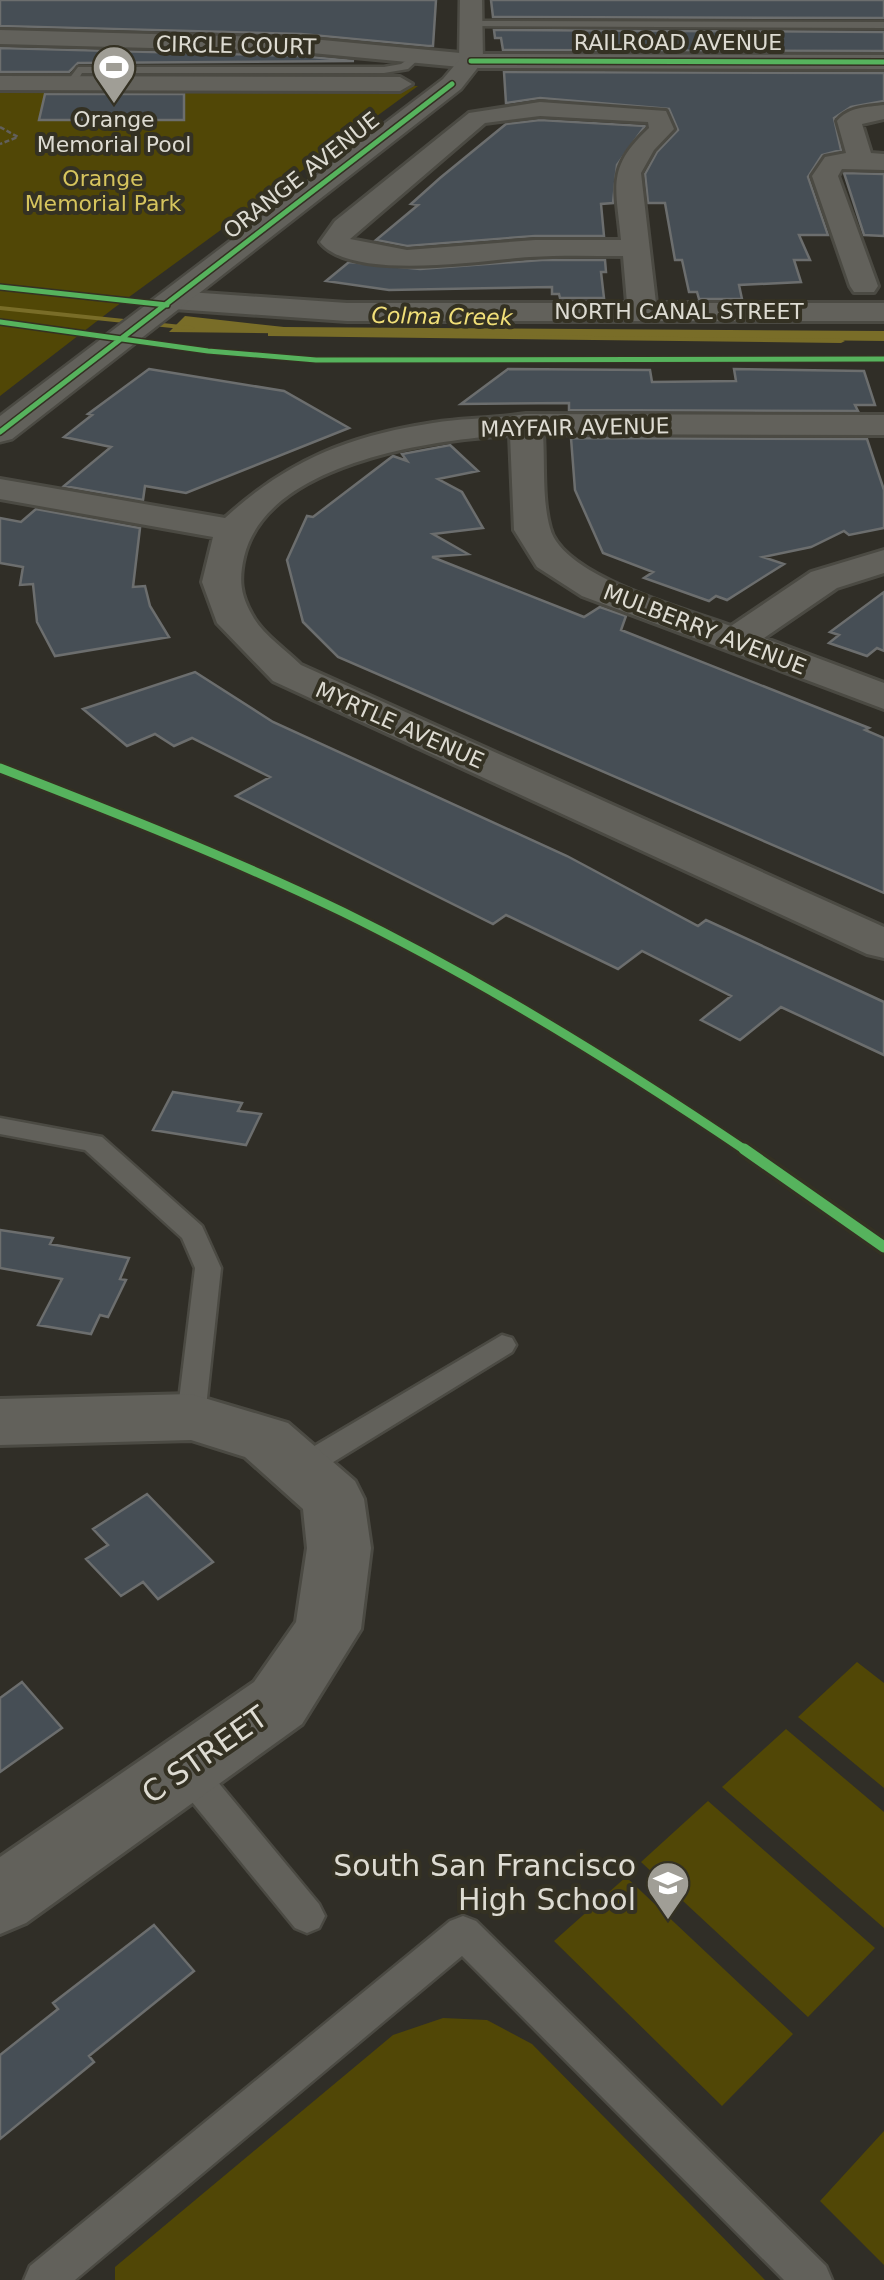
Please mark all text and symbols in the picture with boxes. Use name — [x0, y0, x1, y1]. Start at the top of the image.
street label: RAILROAD AVENUE — [574, 30, 782, 55]
street label: CIRCLE COURT — [156, 32, 317, 59]
sports icon: Orange Memorial Pool — [91, 44, 137, 105]
place label: Orange Memorial Pool — [37, 107, 191, 157]
street label: ORANGE AVENUE — [219, 107, 384, 244]
park label: Orange Memorial Park — [25, 166, 182, 216]
street label: NORTH CANAL STREET — [554, 299, 804, 324]
water label: Colma Creek — [371, 303, 514, 330]
street label: MAYFAIR AVENUE — [480, 413, 670, 442]
street label: MULBERRY AVENUE — [600, 579, 810, 680]
street label: MYRTLE AVENUE — [312, 677, 488, 774]
street label: C STREET — [135, 1698, 275, 1810]
place label: South San Francisco High School — [333, 1848, 636, 1917]
school or university icon: South San Francisco High School — [645, 1860, 691, 1921]

